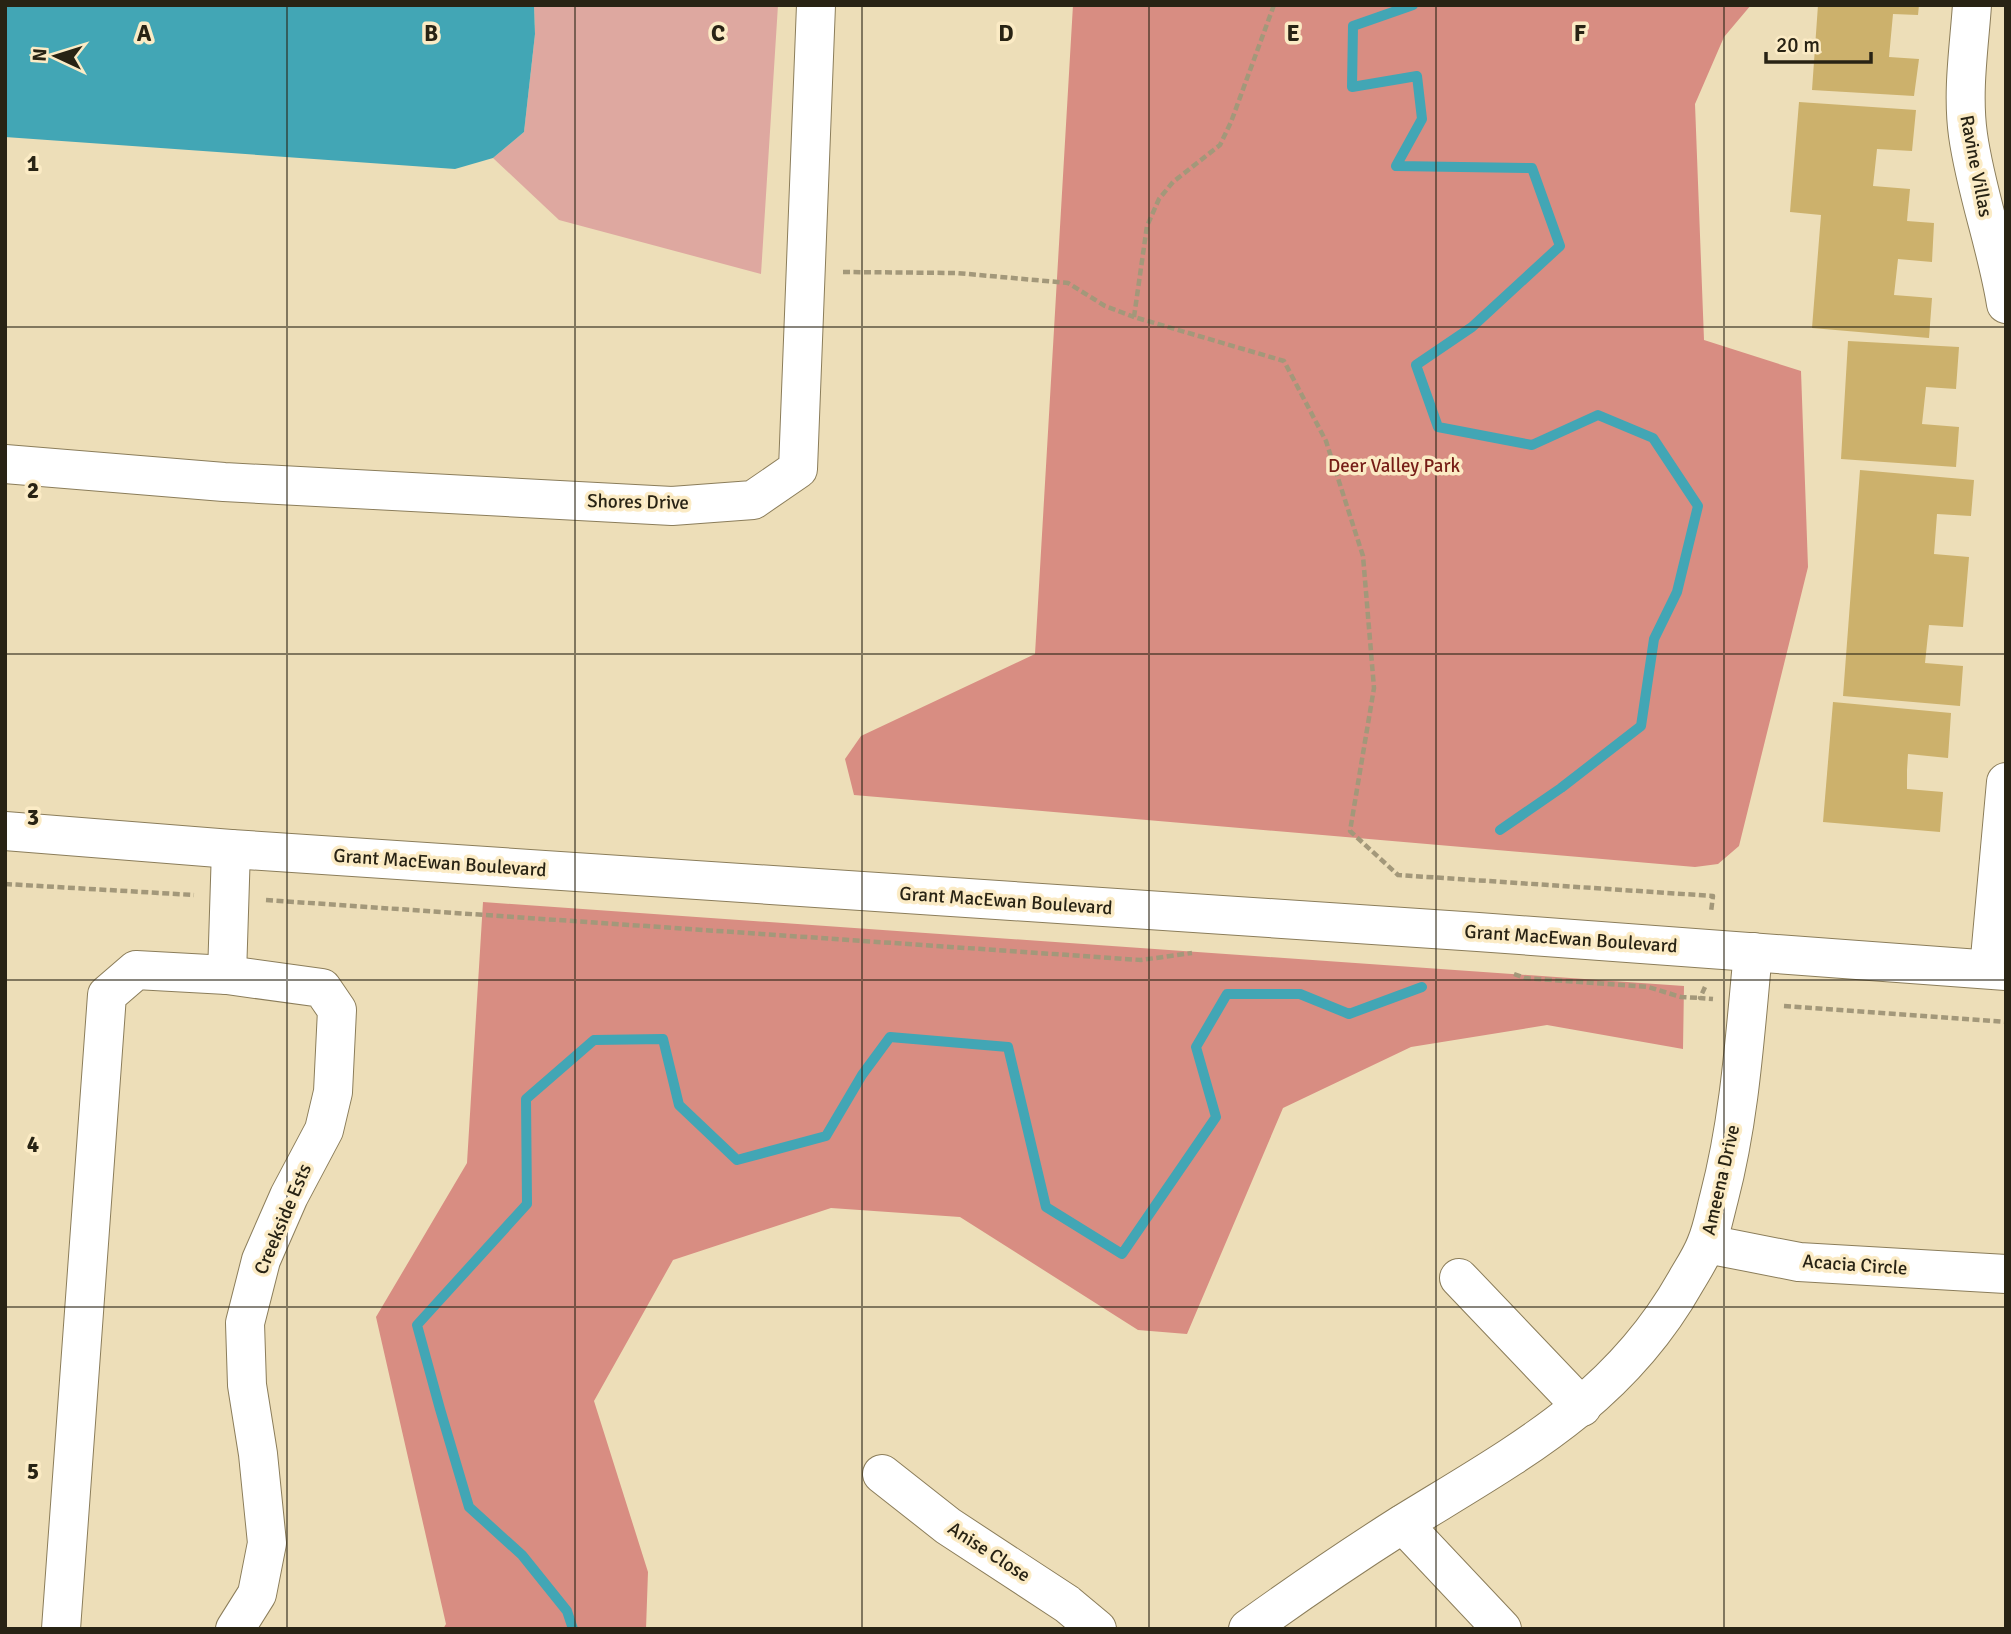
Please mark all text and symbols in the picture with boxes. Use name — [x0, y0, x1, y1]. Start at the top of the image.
text: A — [137, 19, 152, 48]
text: B — [424, 19, 438, 48]
text: C — [711, 19, 725, 48]
text: D — [998, 19, 1014, 48]
text: E — [1286, 19, 1300, 48]
text: F — [1574, 19, 1586, 48]
north arrow — [21, 21, 91, 91]
scale bar — [1766, 21, 1871, 65]
text: 20 m — [1776, 32, 1820, 58]
text: N — [28, 47, 52, 62]
street label: Ravine Villas — [1954, 113, 1998, 219]
text: 1 — [27, 149, 39, 178]
park label: Deer Valley Park — [1328, 454, 1460, 478]
text: 2 — [27, 476, 39, 505]
street label: Shores Drive — [587, 489, 689, 515]
text: 3 — [27, 803, 39, 832]
street label: Grant MacEwan Boulevard — [333, 844, 547, 882]
street label: Grant MacEwan Boulevard — [899, 882, 1113, 920]
street label: Grant MacEwan Boulevard — [1464, 920, 1678, 958]
street label: Ameena Drive — [1697, 1123, 1745, 1237]
text: 4 — [27, 1130, 39, 1159]
street label: Creekside Ests — [249, 1160, 317, 1278]
street label: Acacia Circle — [1802, 1249, 1908, 1281]
text: 5 — [27, 1457, 39, 1486]
street label: Anise Close — [943, 1516, 1035, 1588]

